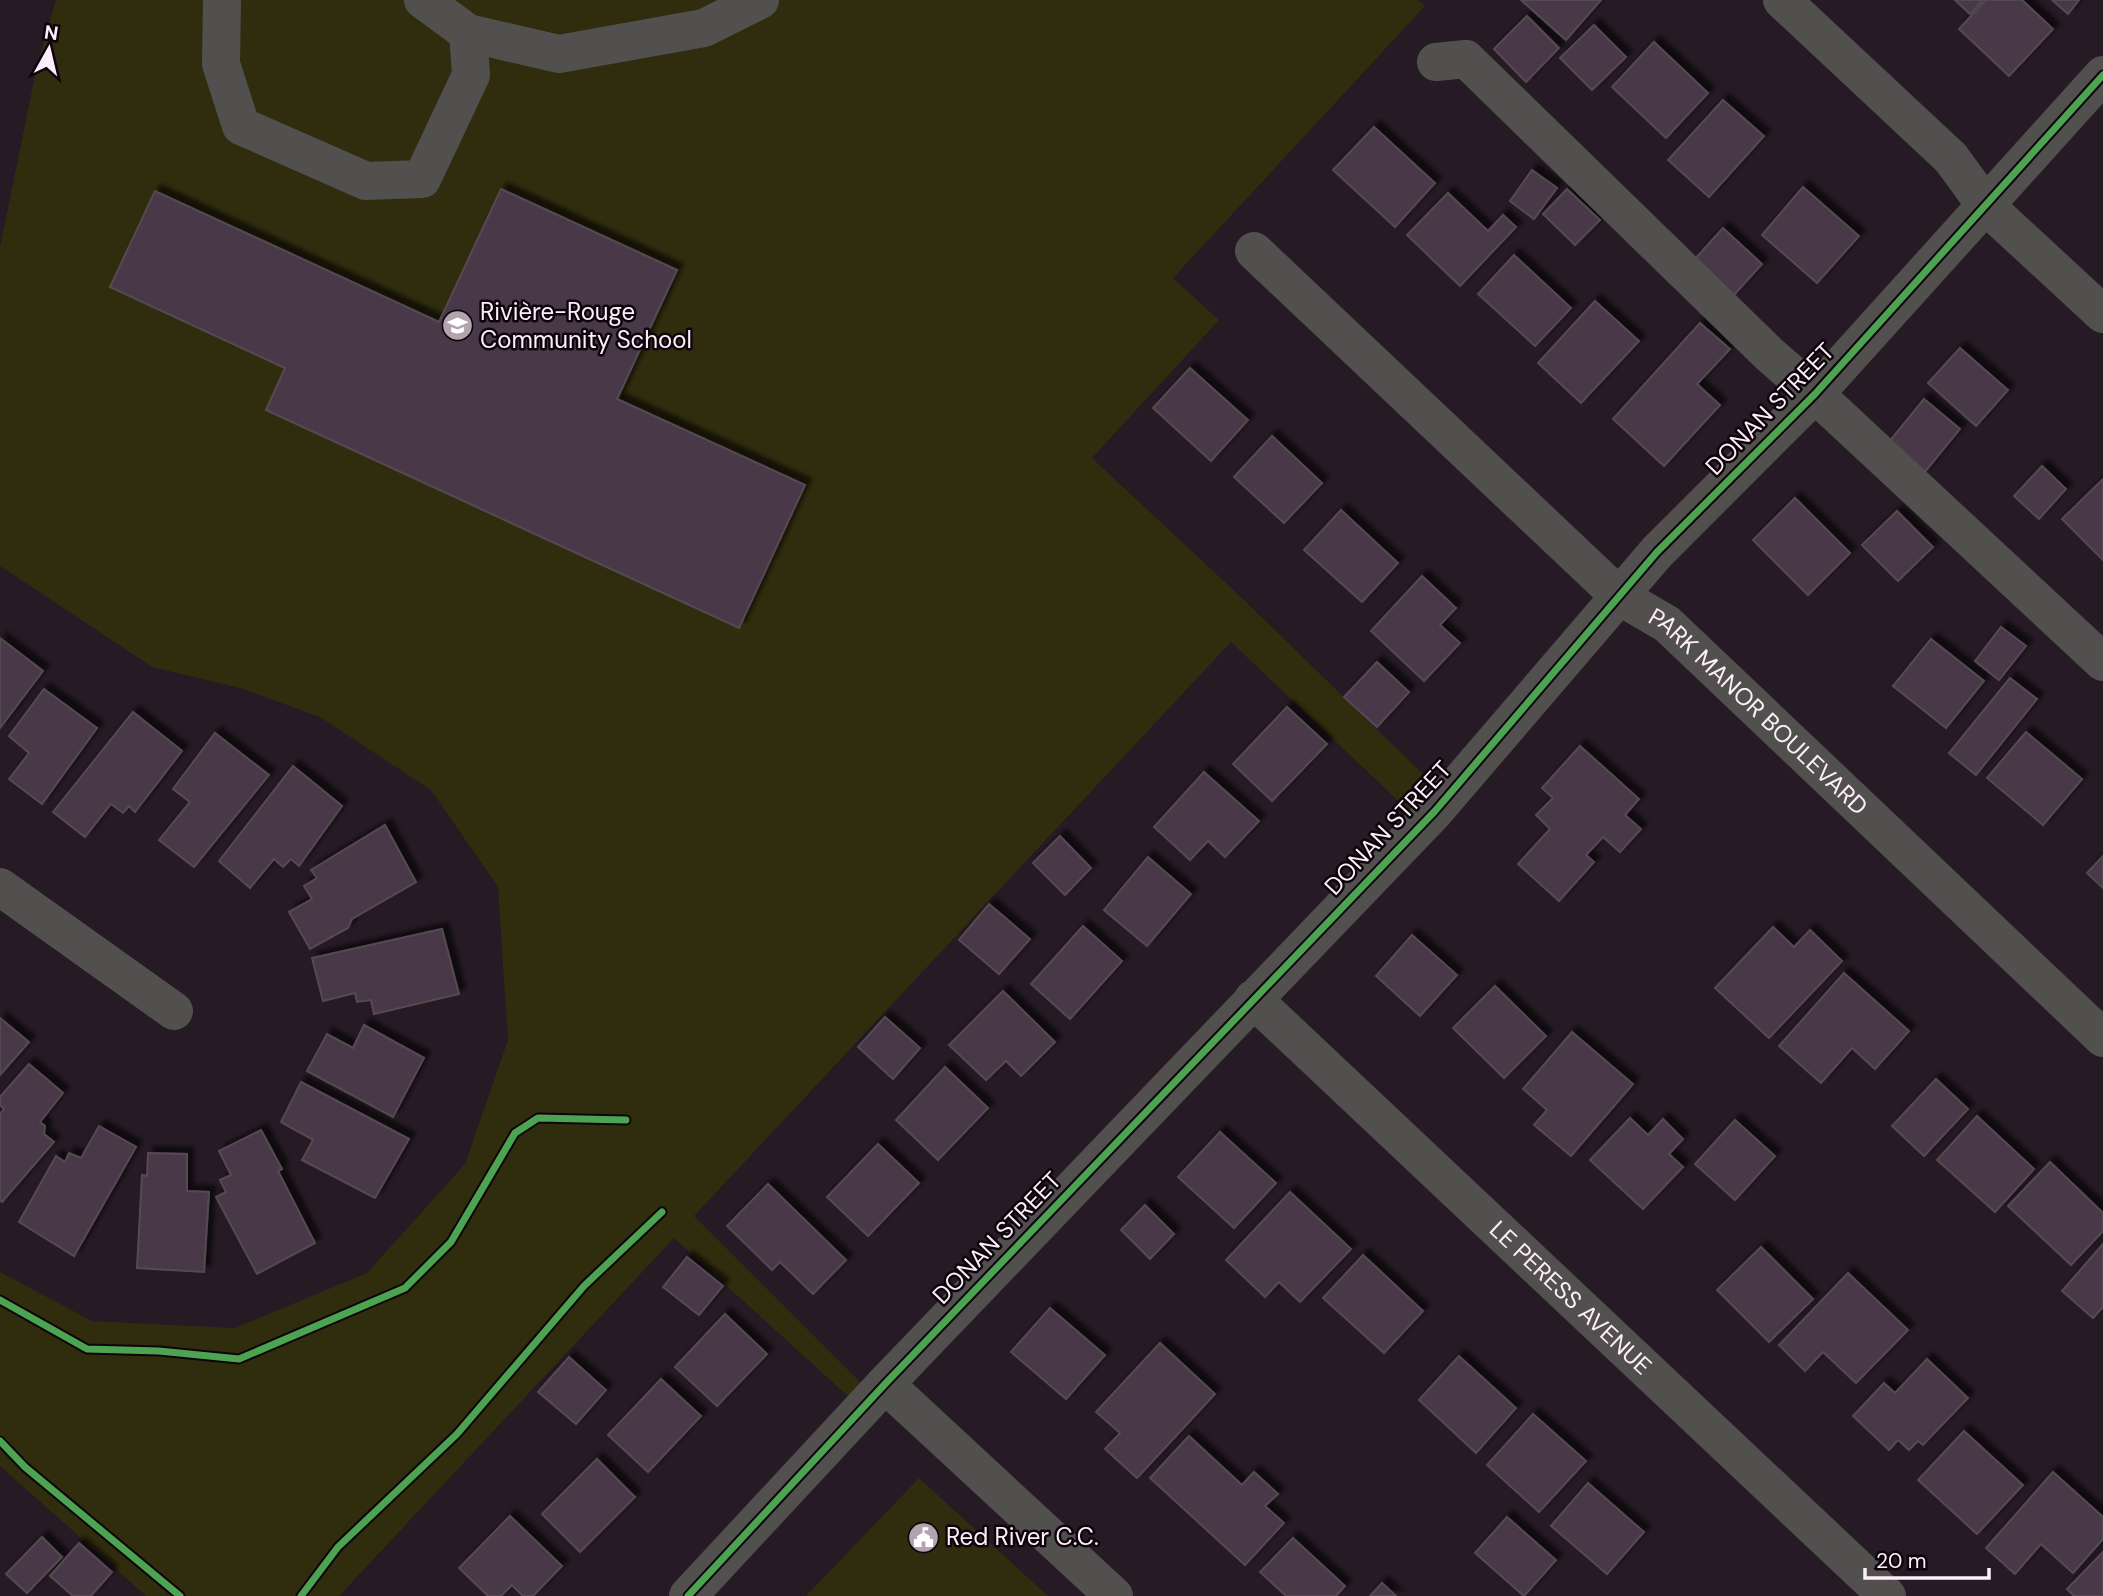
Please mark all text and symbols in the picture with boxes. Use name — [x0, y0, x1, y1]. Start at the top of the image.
north arrow — [14, 14, 84, 84]
text: N — [43, 19, 60, 46]
place label: Rivière-Rouge Community School — [480, 296, 692, 355]
school or university icon: Rivière-Rouge Community School — [440, 309, 474, 343]
street label: DONAN STREET — [1699, 336, 1841, 481]
street label: PARK MANOR BOULEVARD — [1643, 601, 1875, 822]
street label: DONAN STREET — [1318, 754, 1458, 901]
street label: DONAN STREET — [926, 1165, 1068, 1310]
street label: LE PERESS AVENUE — [1483, 1214, 1658, 1381]
public building icon: Red River C.C. — [906, 1520, 940, 1554]
place label: Red River C.C. — [946, 1521, 1099, 1552]
scale bar — [1865, 1536, 1989, 1580]
text: 20 m — [1876, 1547, 1927, 1575]

